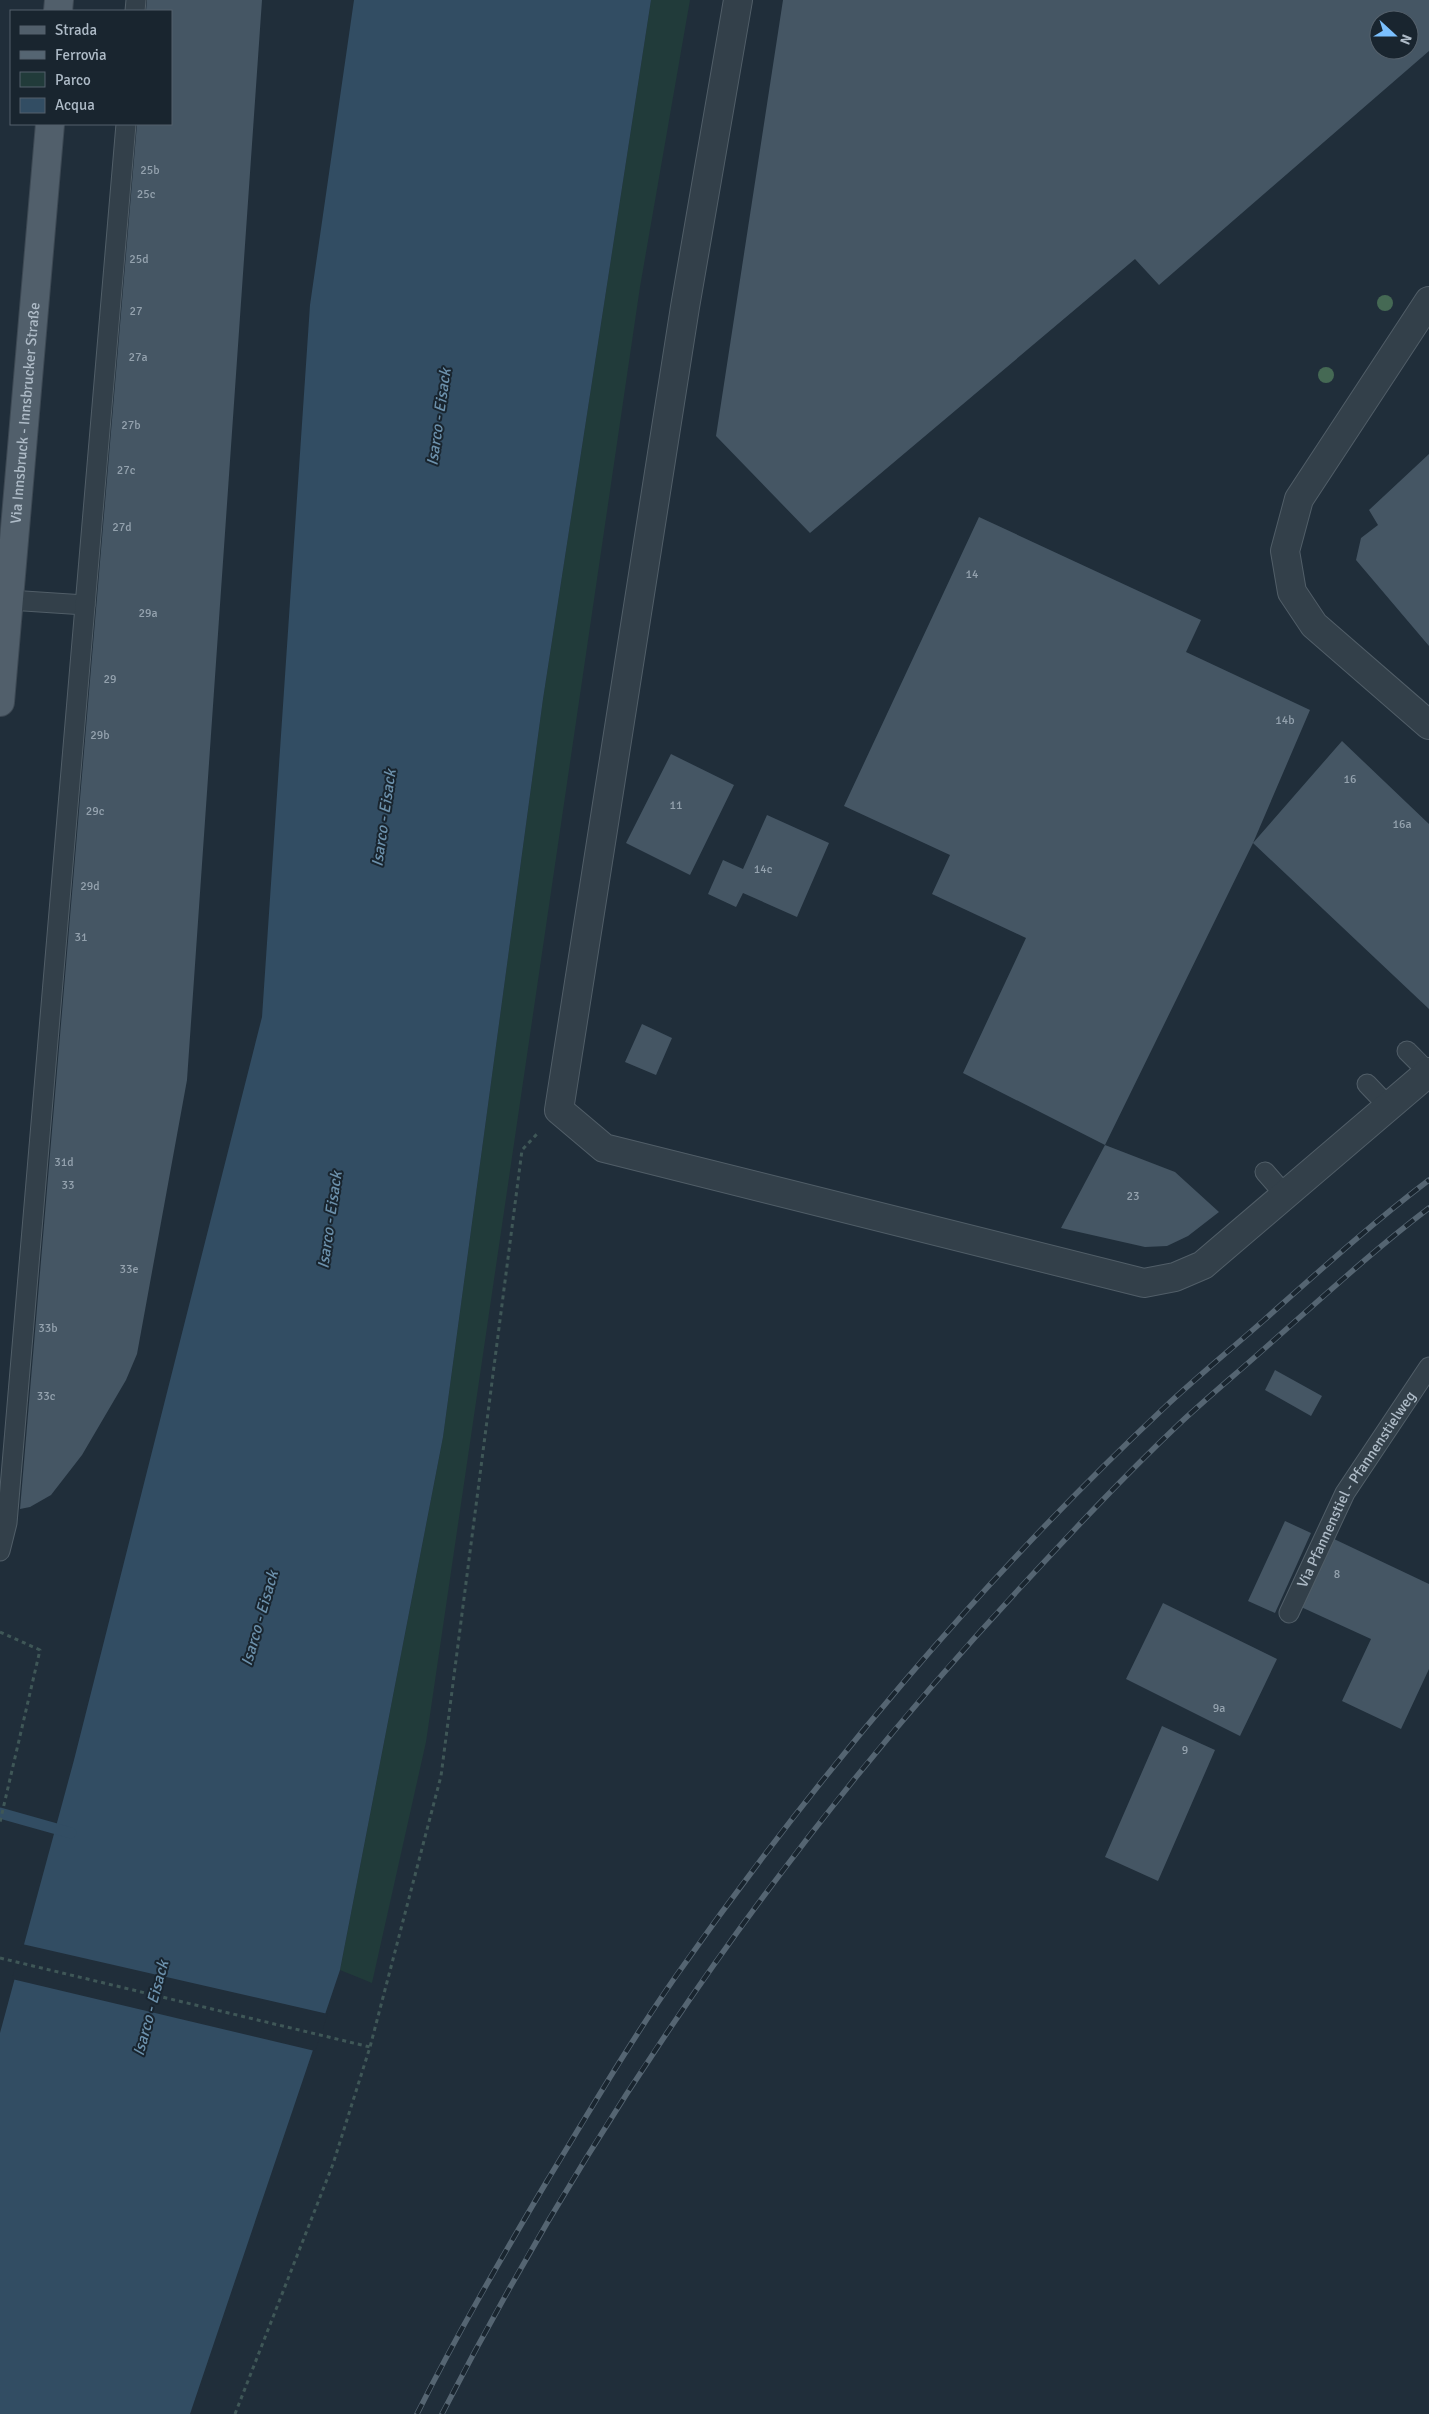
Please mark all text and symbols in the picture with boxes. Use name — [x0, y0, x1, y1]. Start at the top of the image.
legend — [10, 10, 172, 125]
north arrow — [1369, 10, 1419, 60]
text: Strada — [55, 21, 97, 39]
text: N — [1396, 32, 1415, 47]
text: Ferrovia — [55, 46, 107, 64]
text: Parco — [55, 71, 91, 89]
text: Acqua — [55, 96, 95, 114]
house number: 25b — [140, 163, 160, 178]
house number: 25c — [137, 187, 156, 202]
house number: 25d — [129, 252, 149, 267]
street label: Via Innsbruck - Innsbrucker Straße — [6, 302, 44, 525]
house number: 27 — [130, 304, 142, 319]
house number: 27a — [128, 350, 148, 365]
water label: Isarco - Eisack — [422, 365, 456, 467]
house number: 27b — [121, 418, 141, 433]
house number: 27c — [117, 463, 136, 478]
house number: 27d — [112, 520, 132, 535]
house number: 14 — [966, 567, 979, 582]
house number: 29a — [138, 606, 158, 621]
house number: 29 — [104, 672, 116, 687]
house number: 14b — [1275, 713, 1295, 728]
house number: 29b — [90, 728, 110, 743]
water label: Isarco - Eisack — [367, 766, 401, 868]
house number: 16 — [1344, 772, 1356, 787]
house number: 11 — [670, 798, 682, 813]
house number: 29c — [86, 804, 105, 819]
house number: 16a — [1392, 817, 1412, 832]
house number: 14c — [754, 862, 773, 877]
house number: 29d — [80, 879, 100, 894]
house number: 31 — [75, 930, 87, 945]
house number: 31d — [54, 1155, 74, 1170]
water label: Isarco - Eisack — [313, 1168, 347, 1270]
house number: 33 — [62, 1178, 74, 1193]
house number: 23 — [1127, 1189, 1139, 1204]
house number: 33e — [120, 1262, 138, 1277]
house number: 33b — [38, 1321, 58, 1336]
street label: Via Pfannenstiel - Pfannenstielweg — [1293, 1388, 1419, 1591]
house number: 33c — [37, 1389, 56, 1404]
water label: Isarco - Eisack — [237, 1567, 284, 1668]
house number: 8 — [1334, 1567, 1340, 1582]
house number: 9a — [1213, 1701, 1225, 1716]
house number: 9 — [1182, 1743, 1188, 1758]
water label: Isarco - Eisack — [129, 1957, 174, 2058]

